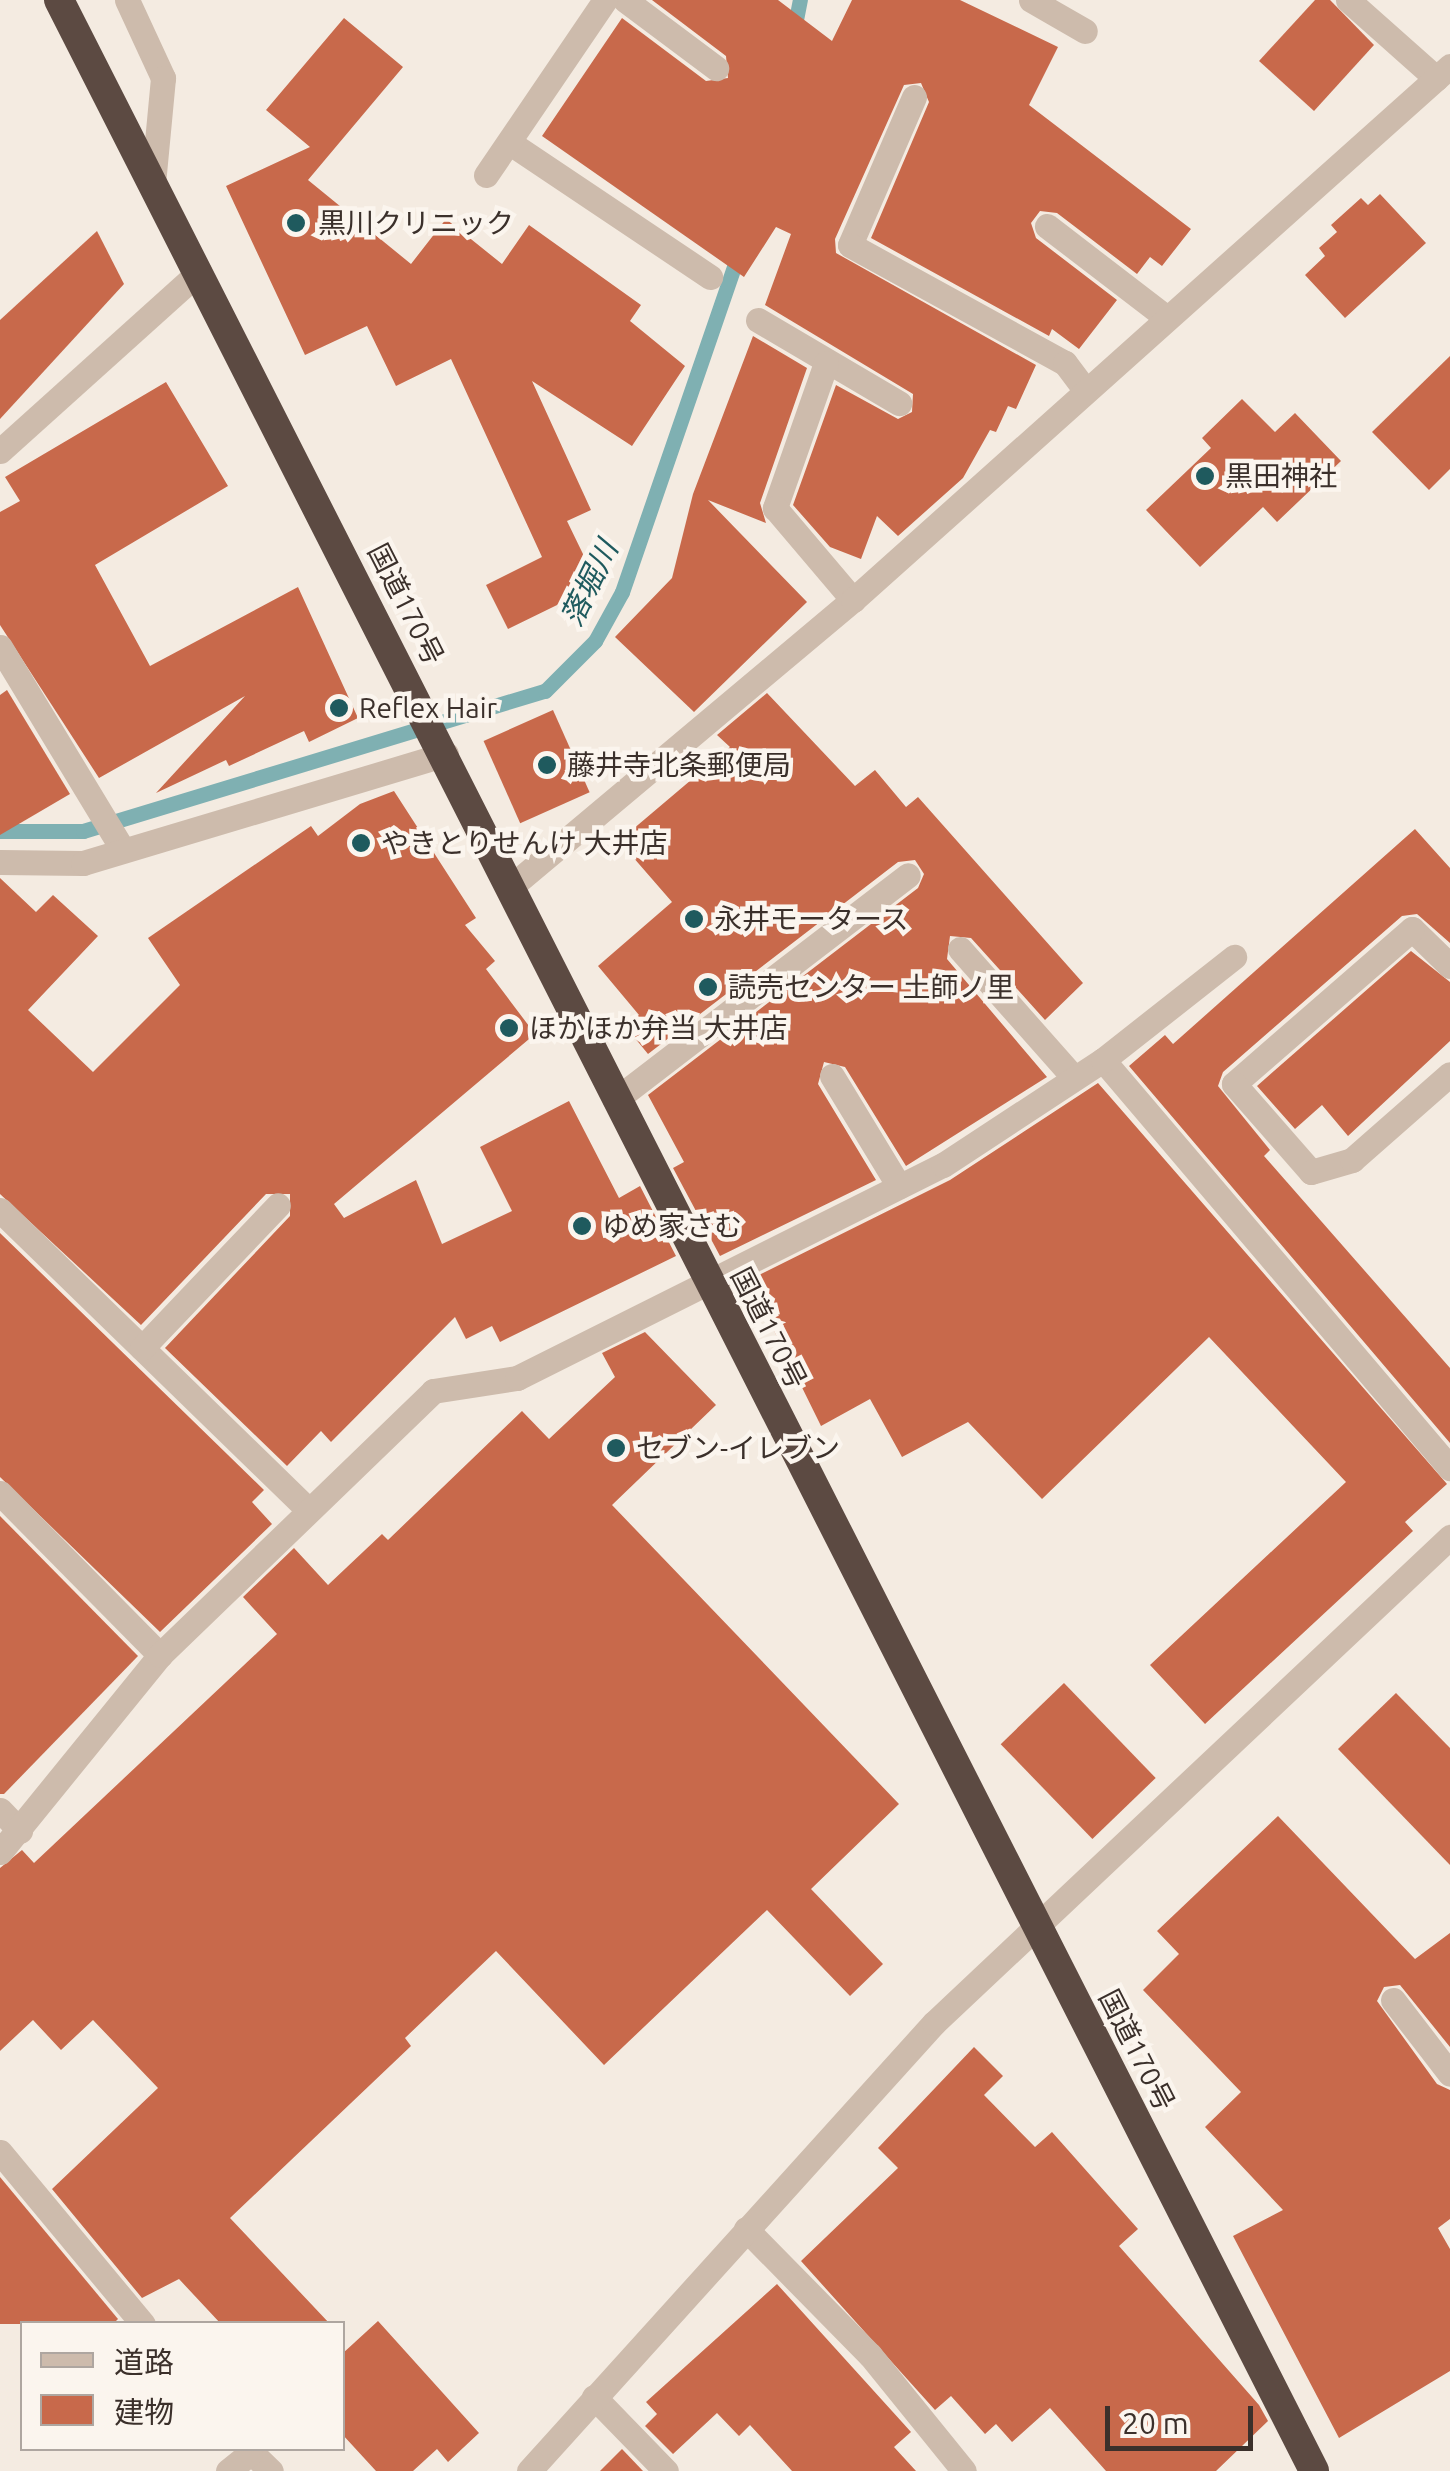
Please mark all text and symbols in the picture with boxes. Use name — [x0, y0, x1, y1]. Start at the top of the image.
place label: 黒川クリニック — [318, 206, 514, 240]
marker: 黒川クリニック — [283, 210, 309, 236]
place label: 黒田神社 — [1225, 459, 1337, 493]
marker: 黒田神社 — [1194, 465, 1216, 487]
water label: 落堀川 — [553, 535, 625, 631]
street label: 国道170号 — [361, 538, 451, 670]
place label: Reflex Hair — [359, 691, 497, 725]
marker: Reflex Hair — [328, 697, 350, 719]
place label: 藤井寺北条郵便局 — [567, 748, 791, 782]
marker: 藤井寺北条郵便局 — [536, 754, 558, 776]
place label: やきとりせんけ 大井店 — [381, 826, 667, 860]
marker: やきとりせんけ 大井店 — [350, 832, 372, 854]
place label: 永井モータース — [714, 902, 910, 936]
marker: 永井モータース — [683, 908, 705, 930]
place label: 読売センター 土師ノ里 — [728, 970, 1014, 1004]
marker: 読売センター 土師ノ里 — [697, 976, 719, 998]
place label: ほかほか弁当 大井店 — [529, 1011, 787, 1045]
marker: ほかほか弁当 大井店 — [498, 1017, 520, 1039]
place label: ゆめ家さむ — [602, 1209, 742, 1243]
marker: ゆめ家さむ — [571, 1215, 593, 1237]
street label: 国道170号 — [724, 1262, 814, 1394]
place label: セブン-イレブン — [636, 1431, 840, 1465]
marker: セブン-イレブン — [605, 1437, 627, 1459]
street label: 国道170号 — [1092, 1984, 1182, 2116]
legend — [20, 2321, 345, 2451]
text: 道路 — [114, 2345, 174, 2379]
scale bar — [1110, 2386, 1258, 2448]
text: 建物 — [114, 2395, 174, 2429]
text: 20 m — [1122, 2406, 1189, 2440]

